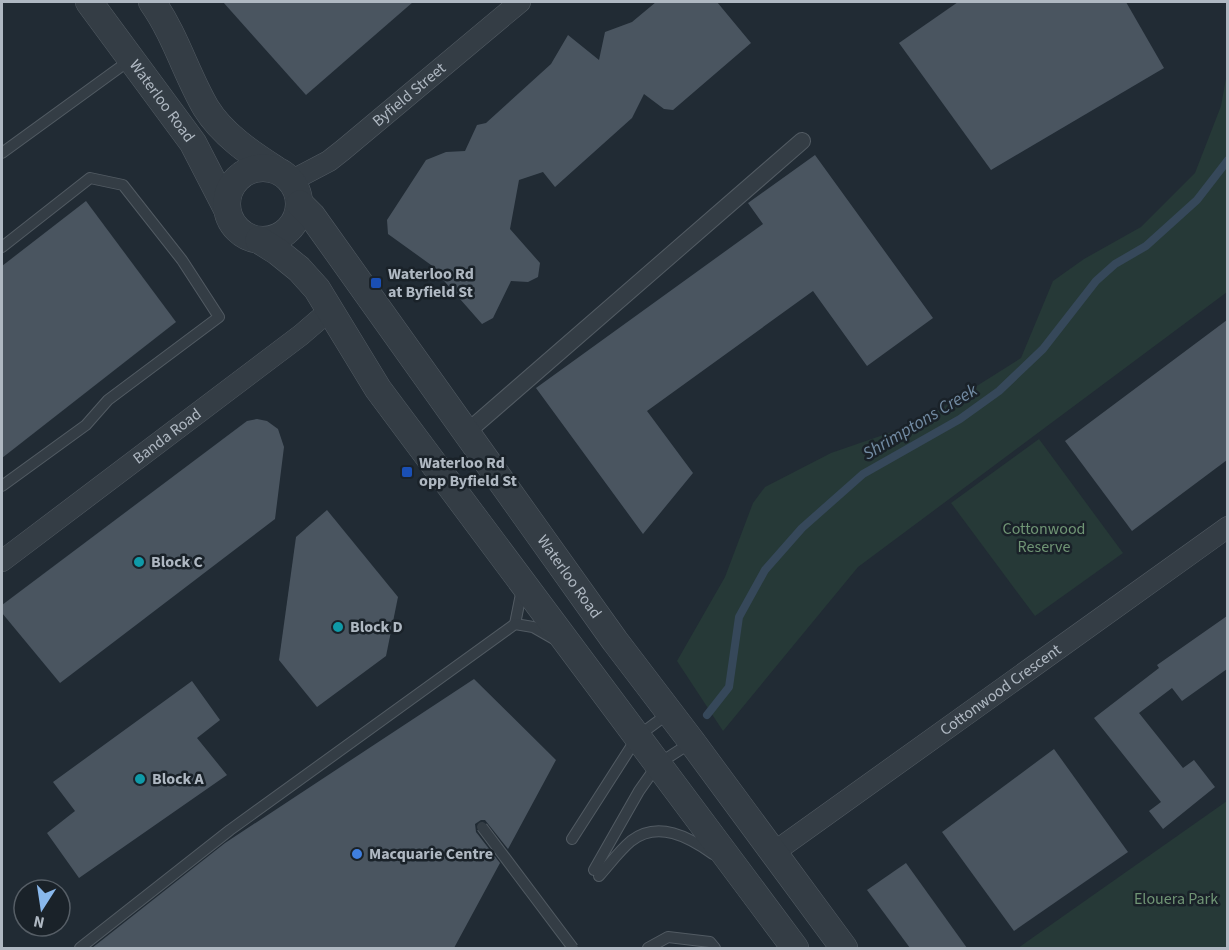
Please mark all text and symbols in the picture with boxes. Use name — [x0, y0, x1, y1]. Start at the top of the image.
street label: Waterloo Road — [124, 55, 200, 147]
street label: Byfield Street — [368, 57, 451, 132]
place label: Waterloo Rd at Byfield St — [388, 263, 474, 303]
marker: Waterloo Rd at Byfield St — [369, 276, 383, 290]
water label: Shrimptons Creek — [858, 378, 982, 466]
street label: Banda Road — [128, 403, 206, 469]
place label: Waterloo Rd opp Byfield St — [419, 452, 517, 492]
marker: Waterloo Rd opp Byfield St — [400, 465, 414, 479]
park label: Cottonwood Reserve — [1003, 518, 1085, 558]
street label: Waterloo Road — [532, 530, 607, 623]
place label: Block C — [151, 551, 203, 573]
marker: Block C — [132, 555, 146, 569]
place label: Block D — [350, 616, 403, 638]
marker: Block D — [331, 620, 345, 634]
street label: Cottonwood Crescent — [935, 639, 1066, 741]
place label: Block A — [152, 768, 205, 790]
marker: Block A — [133, 772, 147, 786]
place label: Macquarie Centre — [369, 843, 493, 865]
marker: Macquarie Centre — [350, 847, 364, 861]
north arrow — [12, 878, 72, 938]
park label: Elouera Park — [1134, 888, 1218, 910]
text: N — [32, 910, 47, 934]

